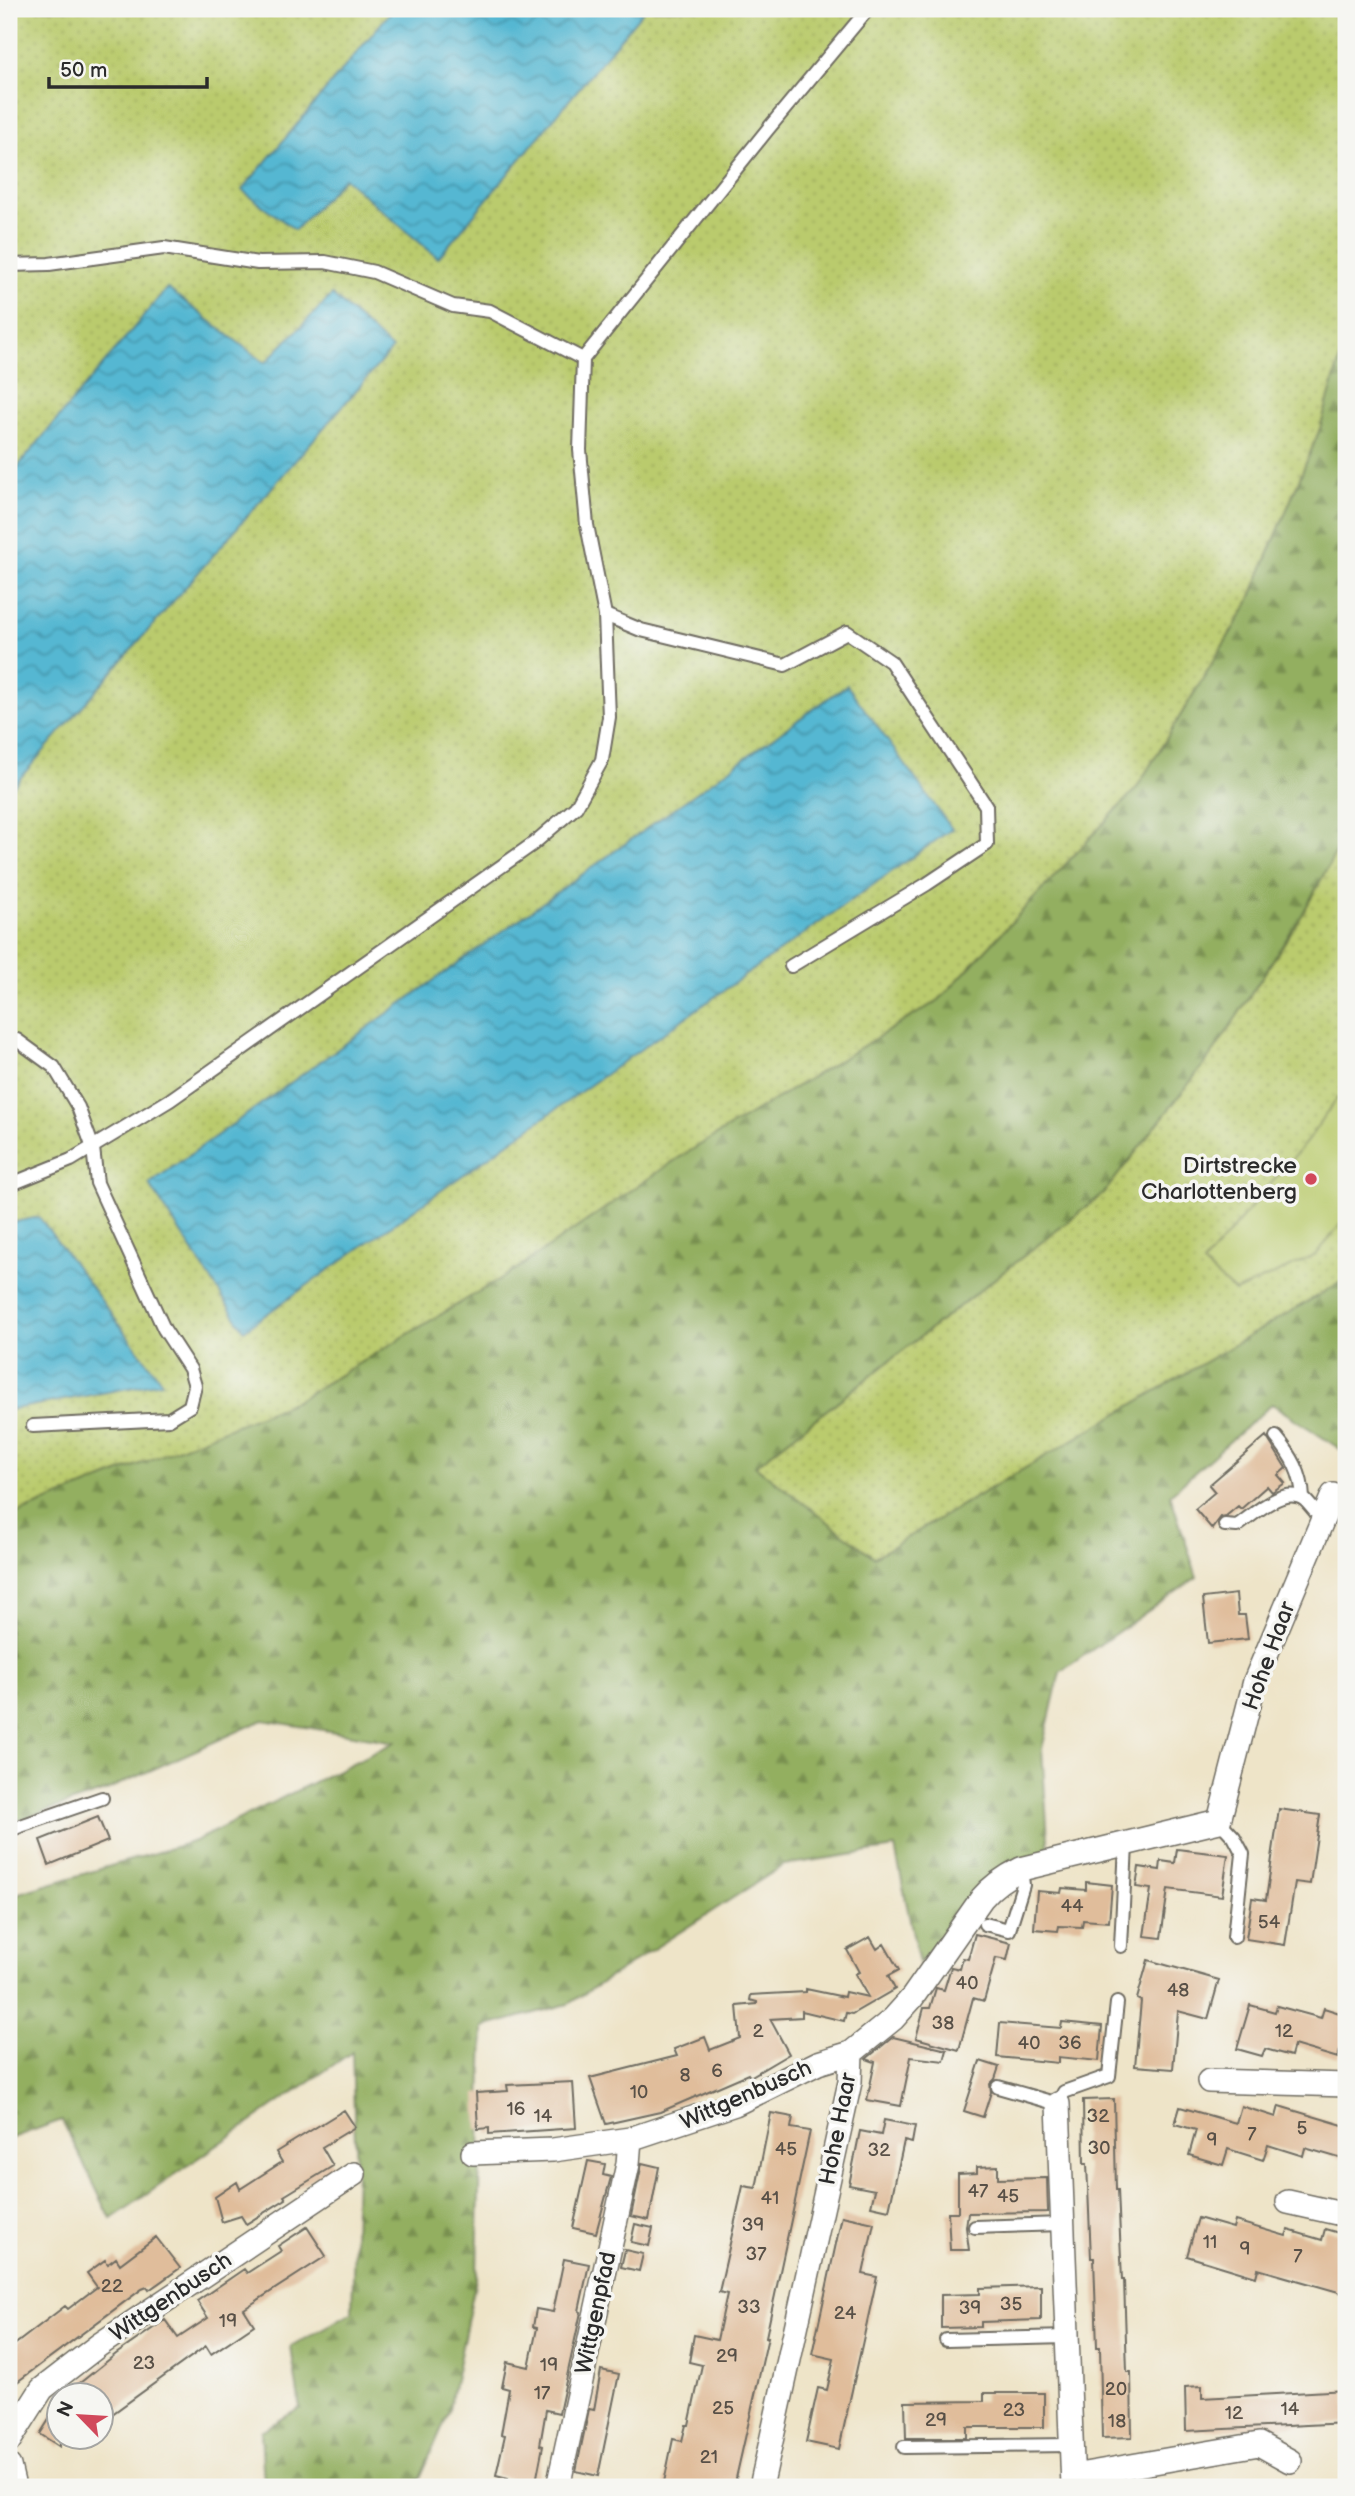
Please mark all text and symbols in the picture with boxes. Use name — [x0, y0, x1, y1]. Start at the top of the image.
scale bar — [49, 46, 206, 90]
text: 50 m — [60, 58, 107, 83]
place label: Dirtstrecke Charlottenberg — [1141, 1152, 1297, 1206]
marker: Dirtstrecke Charlottenberg — [1303, 1171, 1319, 1187]
street label: Hohe Haar — [1236, 1597, 1302, 1714]
house number: 44 — [1060, 1895, 1084, 1918]
house number: 54 — [1258, 1911, 1281, 1934]
house number: 40 — [956, 1972, 978, 1995]
house number: 48 — [1167, 1979, 1189, 2002]
house number: 38 — [932, 2012, 954, 2035]
house number: 2 — [752, 2020, 764, 2043]
house number: 12 — [1275, 2020, 1294, 2043]
house number: 40 — [1018, 2032, 1040, 2055]
house number: 36 — [1058, 2032, 1082, 2055]
street label: Wittgenbusch — [676, 2054, 816, 2136]
house number: 6 — [711, 2060, 723, 2083]
house number: 8 — [679, 2064, 691, 2087]
street label: Hohe Haar — [813, 2070, 863, 2187]
house number: 10 — [630, 2081, 648, 2104]
house number: 16 — [507, 2098, 525, 2121]
house number: 14 — [534, 2105, 553, 2128]
house number: 32 — [1087, 2105, 1110, 2128]
house number: 5 — [1297, 2117, 1308, 2140]
house number: 7 — [1247, 2123, 1257, 2146]
house number: 9 — [1207, 2129, 1217, 2152]
house number: 30 — [1088, 2137, 1110, 2160]
house number: 45 — [775, 2138, 797, 2161]
house number: 32 — [868, 2139, 891, 2162]
house number: 47 — [968, 2180, 989, 2203]
house number: 45 — [997, 2185, 1019, 2208]
house number: 41 — [761, 2187, 779, 2210]
house number: 39 — [742, 2214, 764, 2237]
house number: 11 — [1203, 2231, 1217, 2254]
house number: 9 — [1240, 2238, 1250, 2261]
house number: 37 — [745, 2243, 767, 2266]
house number: 7 — [1293, 2245, 1303, 2268]
street label: Wittgenbusch — [105, 2246, 237, 2348]
street label: Wittgenpfad — [569, 2249, 623, 2377]
house number: 22 — [101, 2275, 124, 2298]
house number: 35 — [1000, 2293, 1022, 2316]
house number: 33 — [737, 2296, 761, 2319]
house number: 39 — [959, 2297, 981, 2320]
house number: 24 — [834, 2302, 857, 2325]
house number: 19 — [219, 2310, 237, 2333]
house number: 29 — [716, 2345, 738, 2368]
house number: 23 — [133, 2352, 155, 2375]
house number: 19 — [540, 2354, 558, 2377]
house number: 20 — [1105, 2378, 1127, 2401]
north arrow — [46, 2380, 116, 2450]
house number: 17 — [534, 2382, 551, 2405]
house number: 25 — [712, 2397, 734, 2420]
text: N — [53, 2398, 79, 2421]
house number: 14 — [1281, 2398, 1300, 2421]
house number: 23 — [1003, 2399, 1025, 2422]
house number: 12 — [1225, 2402, 1244, 2425]
house number: 29 — [925, 2409, 947, 2432]
house number: 18 — [1108, 2410, 1126, 2433]
house number: 21 — [700, 2446, 718, 2469]

